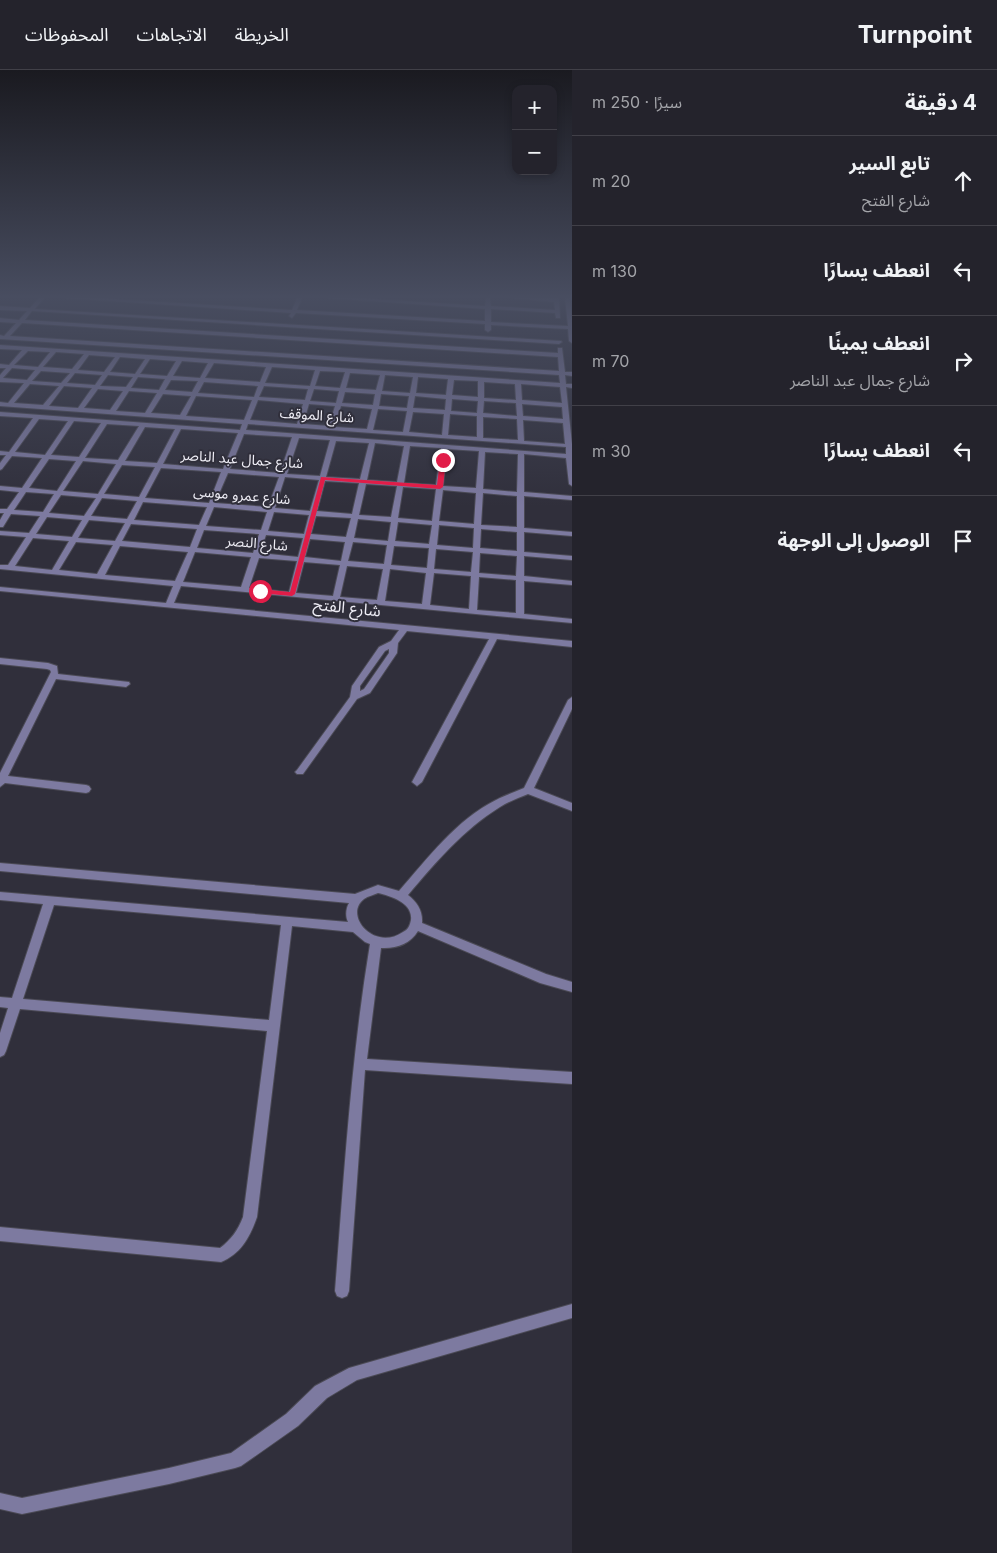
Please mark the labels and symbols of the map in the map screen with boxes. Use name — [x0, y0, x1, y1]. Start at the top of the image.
street label: شارع الموقف — [279, 403, 355, 429]
street label: شارع جمال عبد الناصر — [179, 446, 304, 474]
route end — [432, 449, 455, 472]
street label: شارع عمرو موسى — [193, 482, 291, 510]
street label: شارع النصر — [224, 531, 289, 557]
route start — [249, 580, 272, 603]
street label: شارع الفتح — [312, 594, 382, 623]

